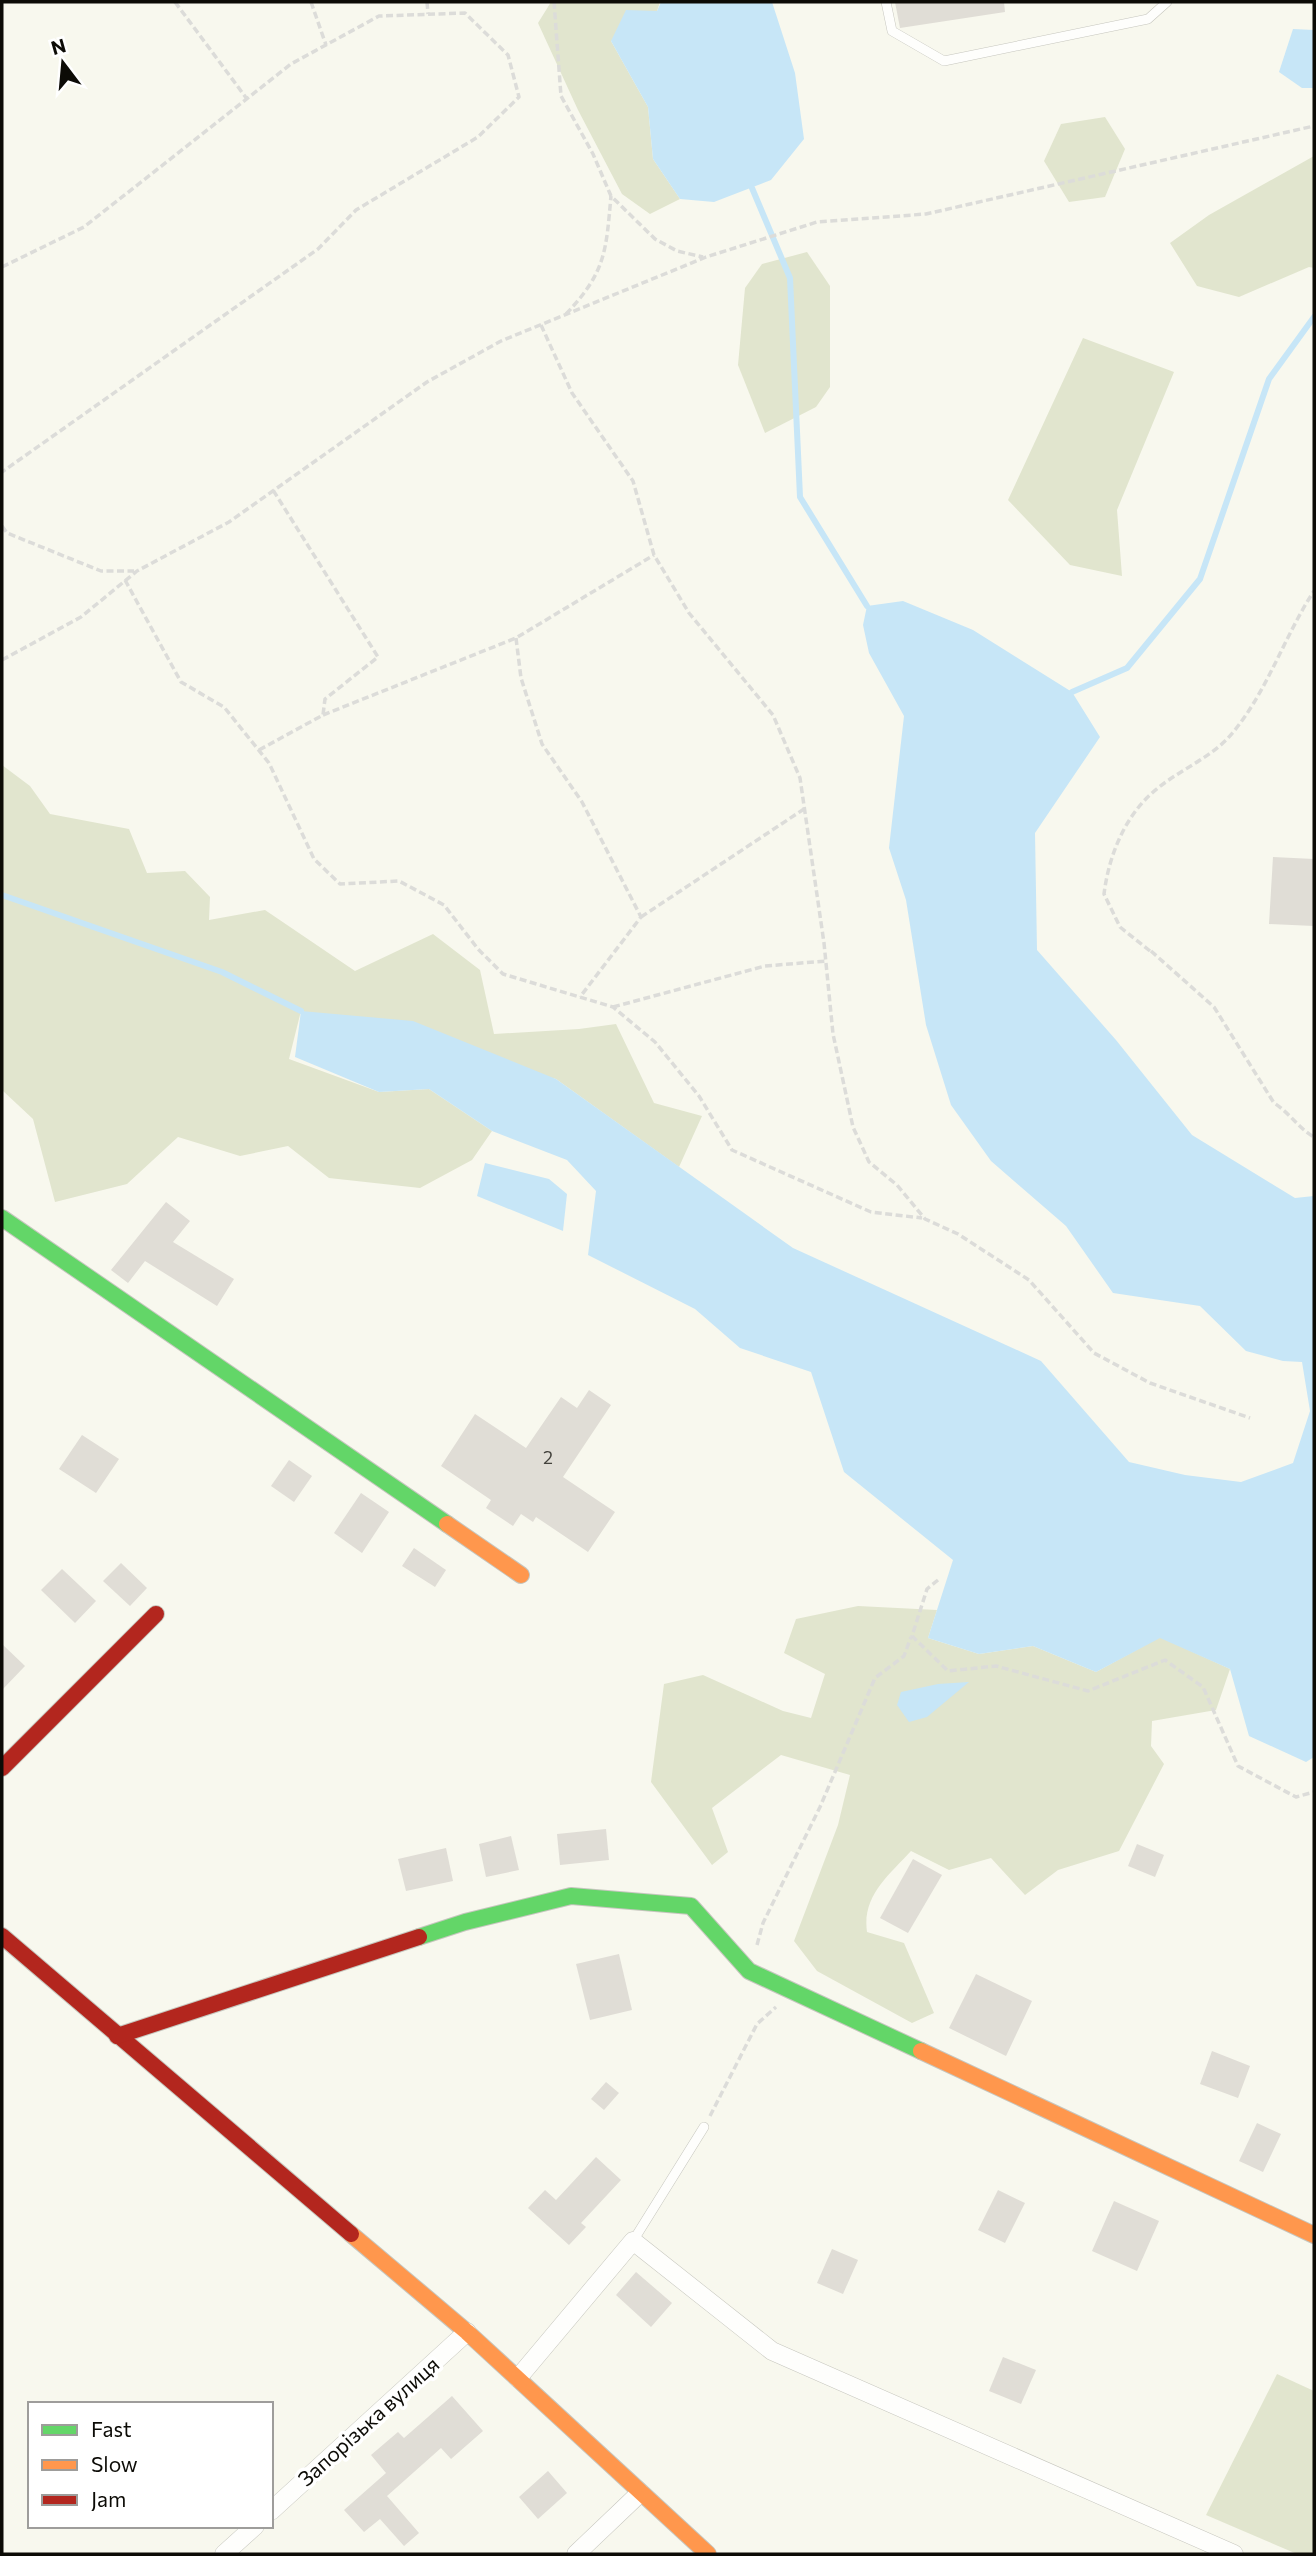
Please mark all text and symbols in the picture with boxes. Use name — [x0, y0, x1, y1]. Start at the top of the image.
north arrow — [28, 28, 98, 98]
text: N — [48, 33, 68, 59]
house number: 2 — [543, 1446, 553, 1468]
street label: Запорізька вулиця — [292, 2351, 444, 2491]
legend — [28, 2402, 273, 2528]
text: Fast — [91, 2416, 132, 2441]
text: Slow — [91, 2451, 138, 2476]
text: Jam — [91, 2486, 126, 2511]

